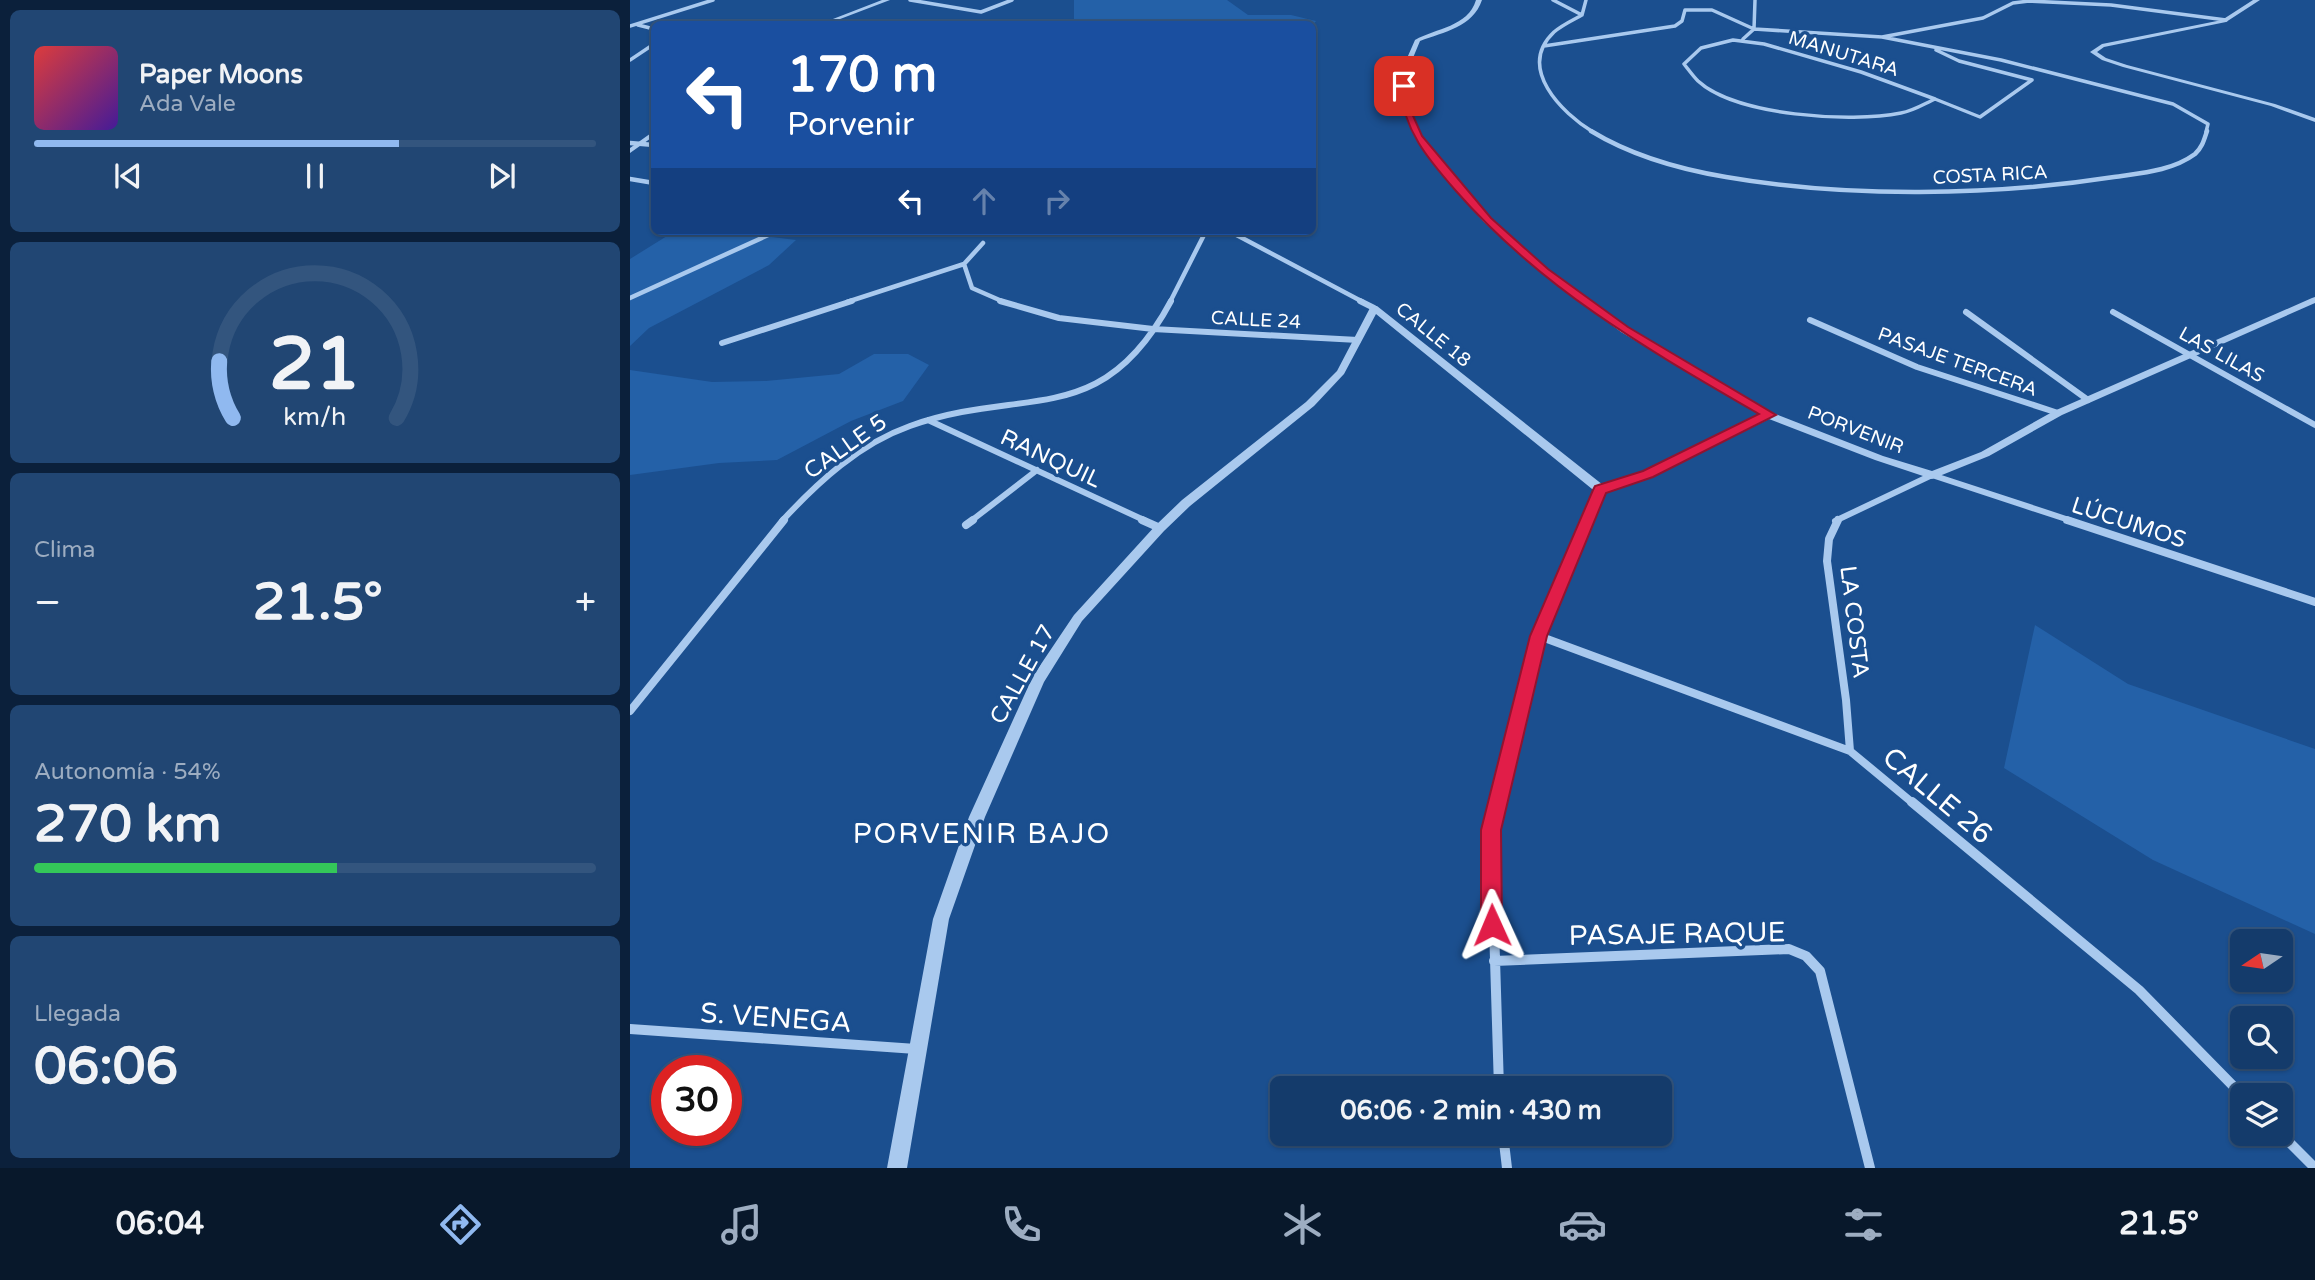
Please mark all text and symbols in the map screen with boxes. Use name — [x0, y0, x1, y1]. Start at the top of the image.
street label: MANUTARA — [1786, 27, 1902, 81]
text: 170 m — [787, 46, 937, 105]
icon: left — [672, 49, 763, 140]
pin — [1374, 56, 1434, 116]
text: Paper Moons — [139, 59, 303, 90]
icon: arrive — [1385, 67, 1423, 105]
text: Ada Vale — [139, 90, 236, 118]
text: Porvenir — [787, 106, 914, 144]
icon: previous — [109, 157, 147, 195]
icon: pause — [296, 157, 334, 195]
icon: next — [483, 157, 521, 195]
street label: COSTA RICA — [1932, 161, 2048, 189]
icon: left — [892, 182, 930, 220]
icon: ahead — [965, 182, 1003, 220]
icon: right — [1038, 182, 1076, 220]
street label: CALLE 18 — [1391, 298, 1475, 372]
street label: CALLE 24 — [1210, 307, 1302, 333]
text: 21 — [269, 322, 361, 410]
street label: LAS LILAS — [2175, 322, 2268, 387]
street label: PASAJE TERCERA — [1875, 323, 2040, 401]
text: km/h — [284, 402, 346, 432]
street label: PORVENIR — [1804, 402, 1907, 458]
street label: CALLE 5 — [799, 408, 892, 485]
street label: RANQUIL — [996, 423, 1105, 494]
street label: LÚCUMOS — [2068, 491, 2189, 555]
text: Clima — [34, 536, 95, 564]
street label: LA COSTA — [1833, 564, 1875, 680]
text: 21.5° — [253, 571, 383, 634]
text: − — [34, 580, 61, 626]
text: + — [575, 580, 596, 626]
street label: CALLE 17 — [984, 620, 1062, 729]
street label: CALLE 26 — [1876, 740, 1999, 852]
text: Autonomía · 54% — [34, 758, 221, 786]
text: 270 km — [34, 793, 222, 856]
district label: PORVENIR BAJO — [853, 817, 1111, 851]
position arrow — [1455, 888, 1529, 962]
street label: PASAJE RAQUE — [1568, 915, 1786, 953]
north arrow — [2230, 929, 2292, 992]
map controls — [2230, 929, 2293, 1146]
street label: S. VENEGA — [699, 996, 853, 1040]
text: Llegada — [34, 1000, 121, 1028]
button: search — [2230, 1006, 2293, 1069]
text: 06:06 — [34, 1035, 178, 1098]
speed limit sign: 30 — [651, 1055, 742, 1146]
button: layers — [2230, 1083, 2293, 1146]
text: 06:06 · 2 min · 430 m — [1340, 1095, 1602, 1126]
icon: directions — [436, 1200, 485, 1249]
icon: music — [717, 1200, 766, 1249]
icon: phone — [997, 1200, 1046, 1249]
icon: climate — [1278, 1200, 1327, 1249]
icon: car — [1558, 1200, 1607, 1249]
icon: filters — [1839, 1200, 1888, 1249]
text: 06:04 — [116, 1205, 204, 1243]
text: 21.5° — [2119, 1205, 2199, 1243]

